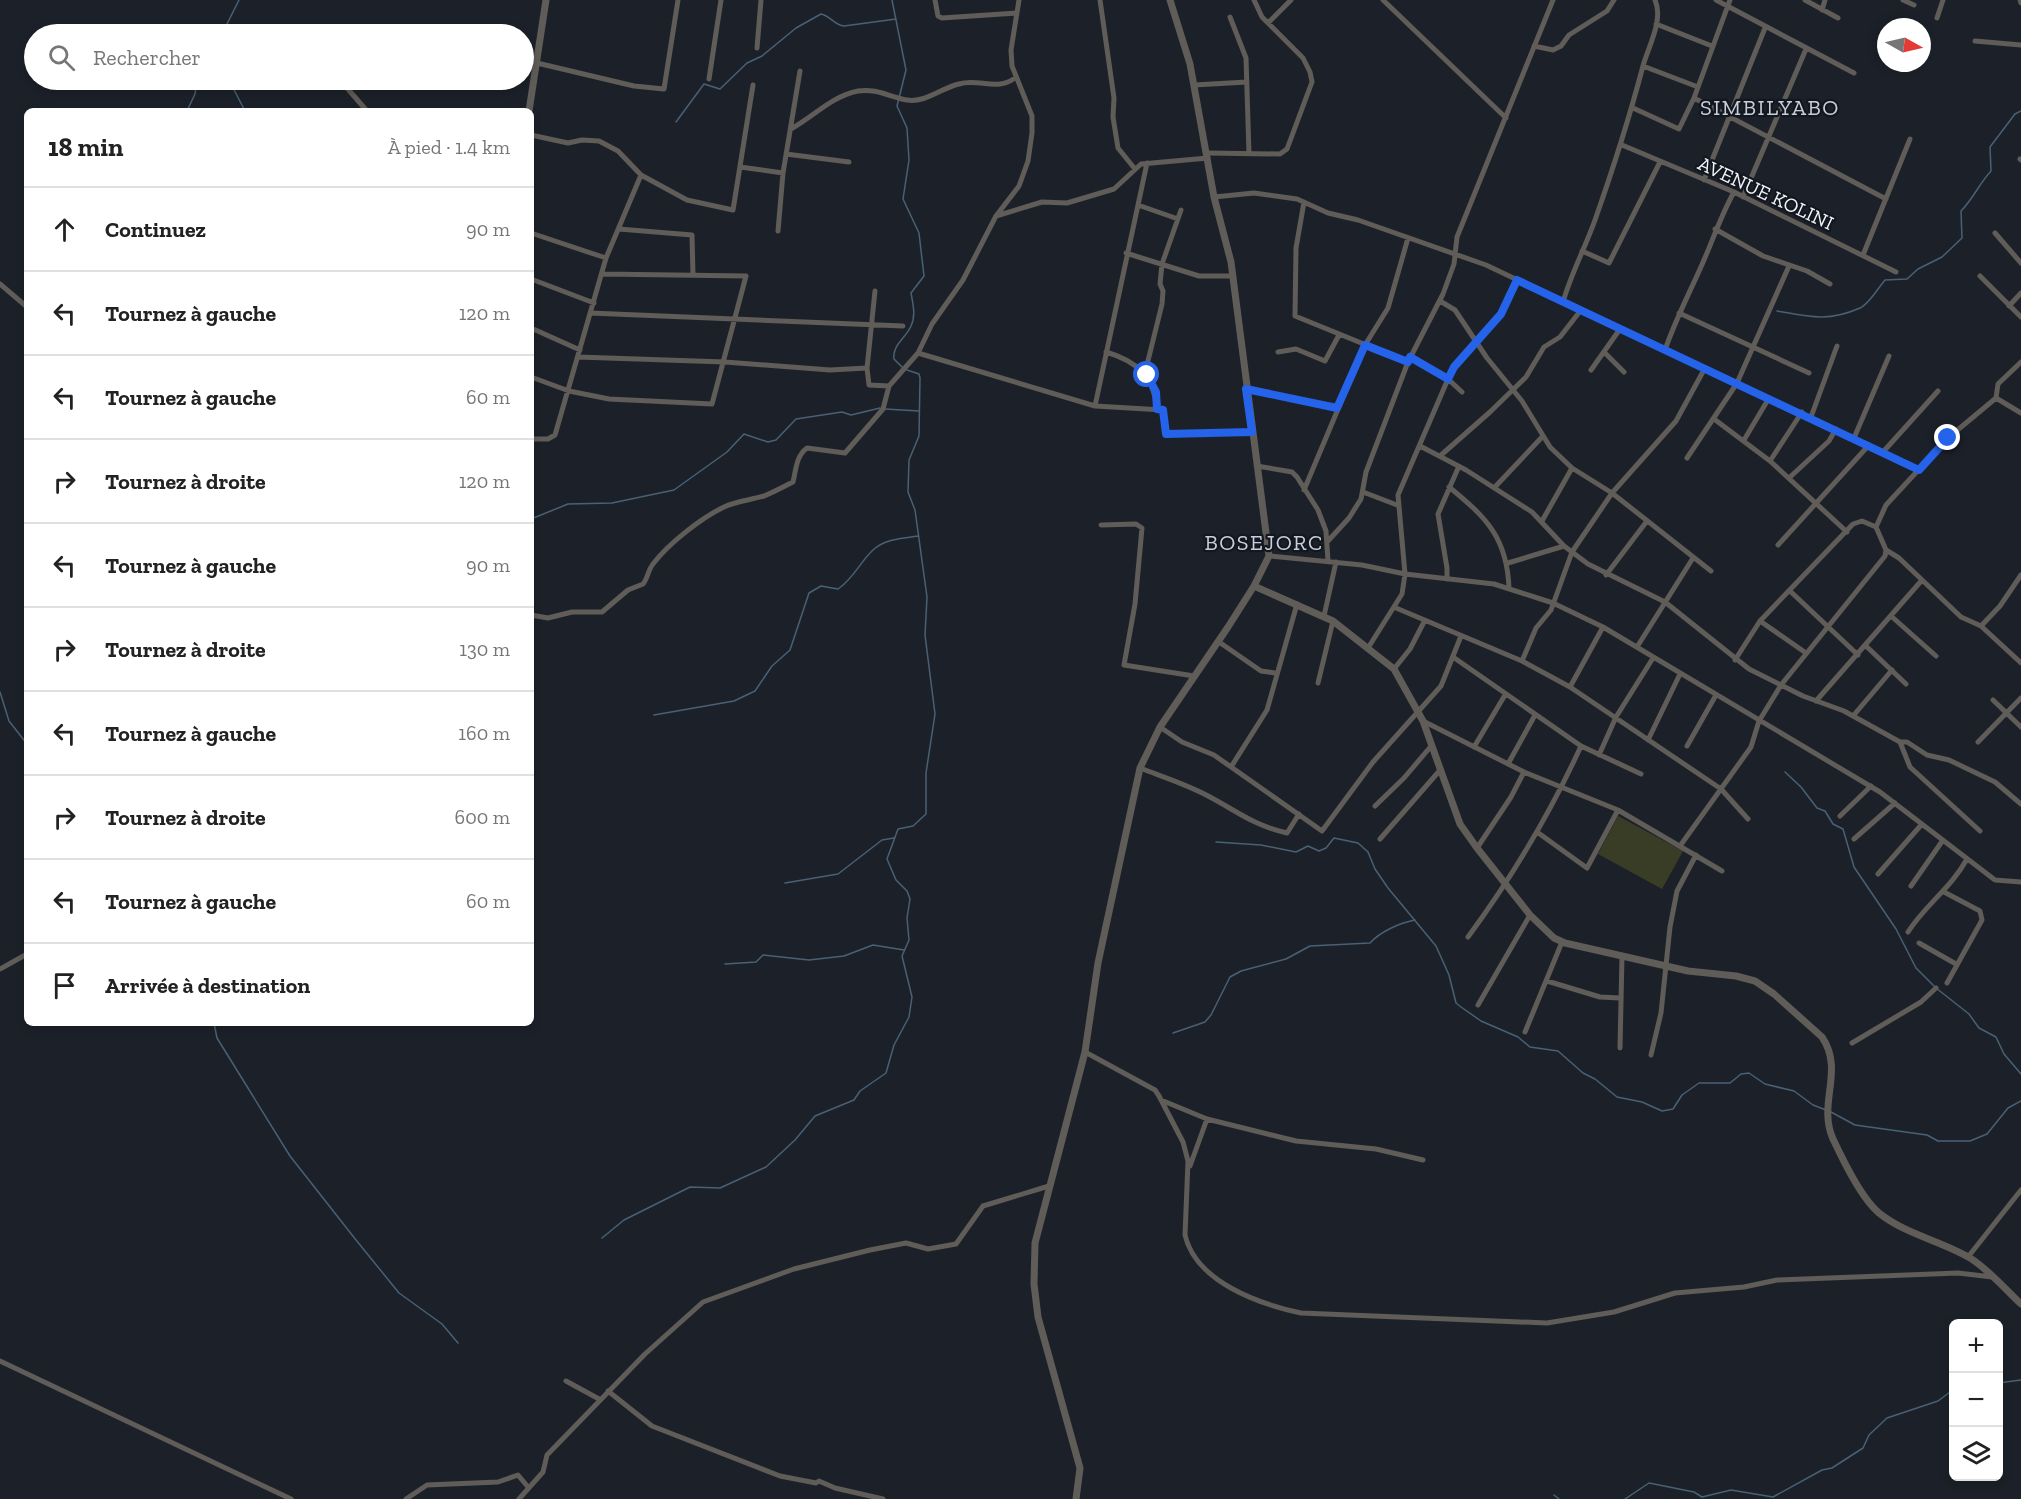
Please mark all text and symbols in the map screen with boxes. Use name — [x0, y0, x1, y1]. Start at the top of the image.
north arrow — [1877, 18, 1931, 72]
search box — [24, 24, 534, 90]
icon: search — [45, 41, 78, 74]
text: Rechercher — [93, 44, 201, 71]
district label: SIMBILYABO — [1700, 94, 1840, 121]
text: 18 min — [48, 131, 123, 163]
text: À pied · 1.4 km — [388, 135, 510, 159]
street label: AVENUE KOLINI — [1694, 151, 1838, 235]
icon: ahead — [48, 213, 81, 246]
text: Continuez — [105, 216, 206, 243]
text: 90 m — [466, 217, 510, 241]
icon: left — [48, 297, 81, 330]
text: Tournez à gauche — [105, 300, 276, 327]
text: 120 m — [459, 301, 510, 325]
route start — [1133, 361, 1159, 387]
icon: left — [48, 381, 81, 414]
text: Tournez à gauche — [105, 384, 276, 411]
text: 60 m — [466, 385, 510, 409]
route end — [1934, 424, 1960, 450]
icon: right — [48, 465, 81, 498]
text: Tournez à droite — [105, 468, 266, 495]
text: 120 m — [459, 469, 510, 493]
district label: BOSEJORC — [1204, 529, 1324, 556]
icon: left — [48, 549, 81, 582]
text: Tournez à gauche — [105, 552, 276, 579]
text: 90 m — [466, 553, 510, 577]
icon: right — [48, 633, 81, 666]
text: Tournez à droite — [105, 636, 266, 663]
text: 130 m — [459, 637, 510, 661]
icon: left — [48, 717, 81, 750]
text: Tournez à gauche — [105, 720, 276, 747]
text: 160 m — [458, 721, 510, 745]
icon: right — [48, 801, 81, 834]
text: Tournez à droite — [105, 804, 266, 831]
text: 600 m — [455, 805, 510, 829]
icon: left — [48, 885, 81, 918]
text: Tournez à gauche — [105, 888, 276, 915]
text: 60 m — [466, 889, 510, 913]
icon: arrive — [48, 969, 81, 1002]
text: Arrivée à destination — [105, 972, 310, 999]
map controls — [1949, 1319, 2003, 1481]
button: + — [1949, 1319, 2003, 1373]
button: − — [1949, 1373, 2003, 1427]
button: layers — [1949, 1427, 2003, 1481]

